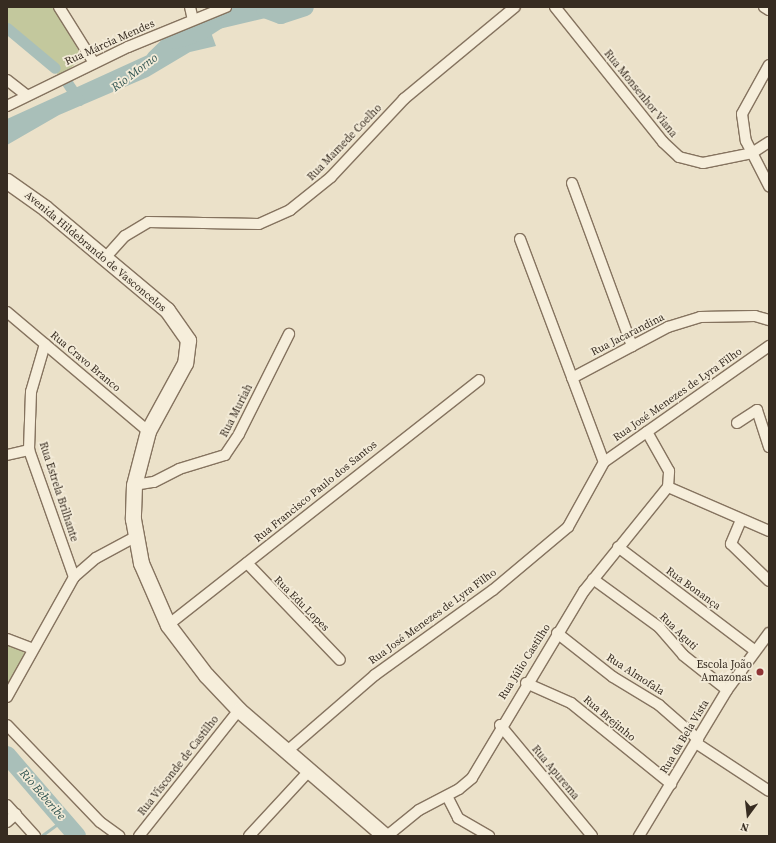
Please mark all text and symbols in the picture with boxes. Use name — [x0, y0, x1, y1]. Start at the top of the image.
street label: Rua Márcia Mendes — [63, 17, 157, 69]
street label: Rua Monsenhor Viana — [601, 47, 679, 141]
water label: Rio Morno — [109, 51, 161, 95]
street label: Rua Mamede Coelho — [305, 102, 385, 184]
street label: Avenida Hildebrando de Vasconcelos — [21, 189, 169, 315]
street label: Rua Jacarandina — [589, 311, 667, 359]
street label: Rua Cravo Branco — [47, 329, 123, 395]
street label: Rua José Menezes de Lyra Filho — [611, 345, 745, 445]
street label: Rua Muriah — [218, 382, 256, 440]
street label: Rua Francisco Paulo dos Santos — [252, 438, 380, 546]
street label: Rua Estrela Brilhante — [36, 440, 80, 544]
street label: Rua Bonança — [663, 565, 723, 613]
street label: Rua José Menezes de Lyra Filho — [367, 566, 499, 668]
street label: Rua Edu Lopes — [271, 574, 331, 634]
street label: Rua Aguti — [656, 611, 700, 653]
street label: Rua Júlio Castilho — [496, 622, 554, 702]
street label: Rua Almofala — [604, 651, 666, 699]
place label: Escola João Amazonas — [696, 659, 752, 685]
marker: Escola João Amazonas — [755, 667, 765, 677]
street label: Rua Brejinho — [580, 693, 638, 745]
street label: Rua da Bela Vista — [658, 698, 712, 776]
street label: Rua Visconde de Castilho — [136, 713, 222, 819]
street label: Rua Apurema — [528, 743, 582, 803]
water label: Rio Beberibe — [16, 767, 68, 823]
north arrow — [728, 795, 768, 835]
text: N — [739, 819, 751, 835]

